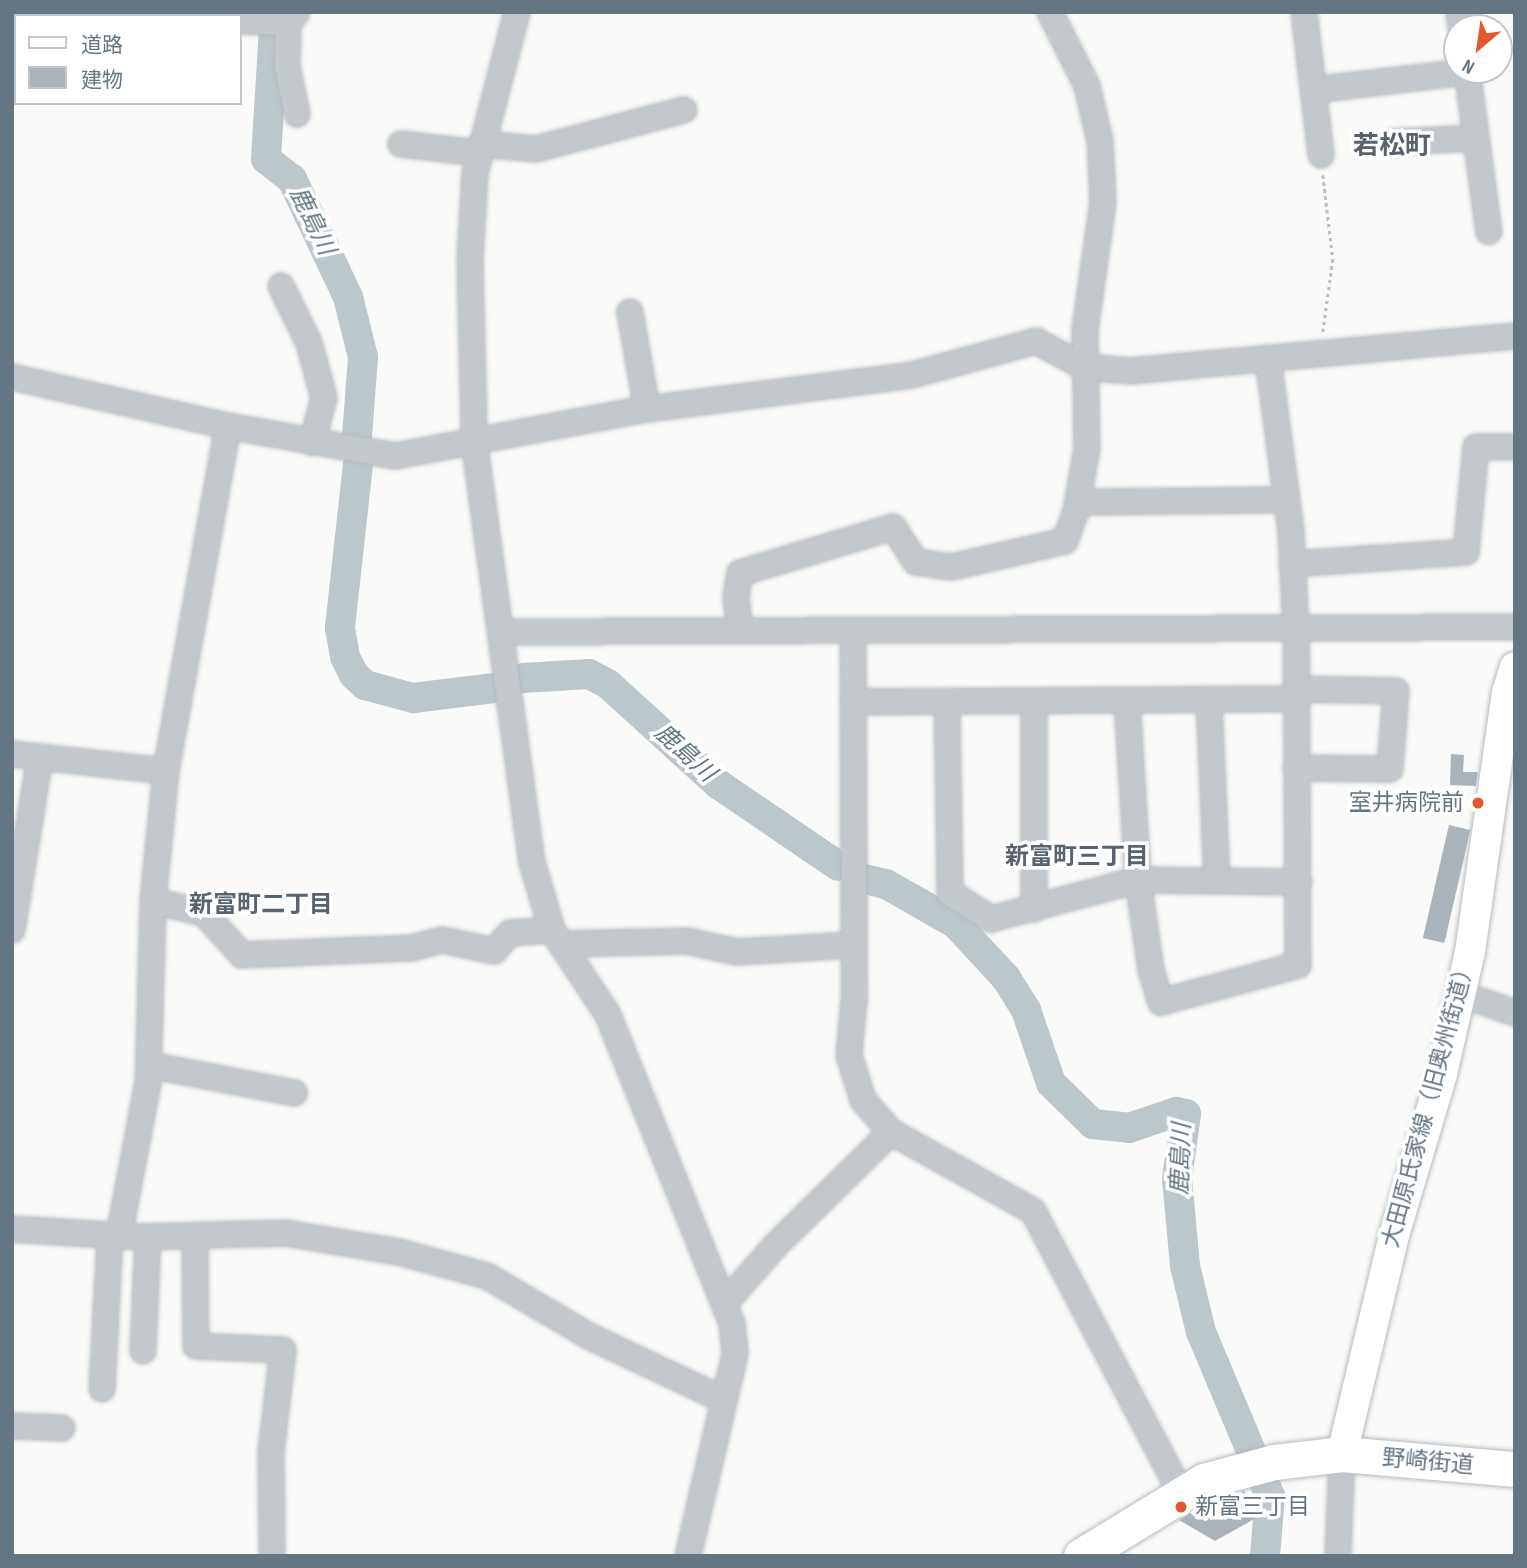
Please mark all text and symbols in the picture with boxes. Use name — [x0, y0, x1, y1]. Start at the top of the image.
legend — [14, 14, 242, 105]
north arrow — [1443, 14, 1513, 84]
text: 道路 — [81, 33, 123, 58]
text: N — [1459, 54, 1479, 79]
text: 建物 — [81, 68, 123, 93]
district label: 若松町 — [1353, 131, 1431, 163]
water label: 鹿島川 — [283, 182, 341, 260]
water label: 鹿島川 — [649, 718, 721, 788]
place label: 室井病院前 — [1349, 789, 1464, 817]
marker: 室井病院前 — [1470, 795, 1486, 811]
district label: 新富町三丁目 — [1005, 843, 1149, 871]
district label: 新富町二丁目 — [189, 891, 333, 919]
street label: 大田原氏家線（旧奥州街道） — [1377, 955, 1481, 1251]
water label: 鹿島川 — [1165, 1123, 1197, 1195]
street label: 野崎街道 — [1381, 1444, 1475, 1480]
place label: 新富三丁目 — [1195, 1493, 1310, 1521]
marker: 新富三丁目 — [1173, 1499, 1189, 1515]

